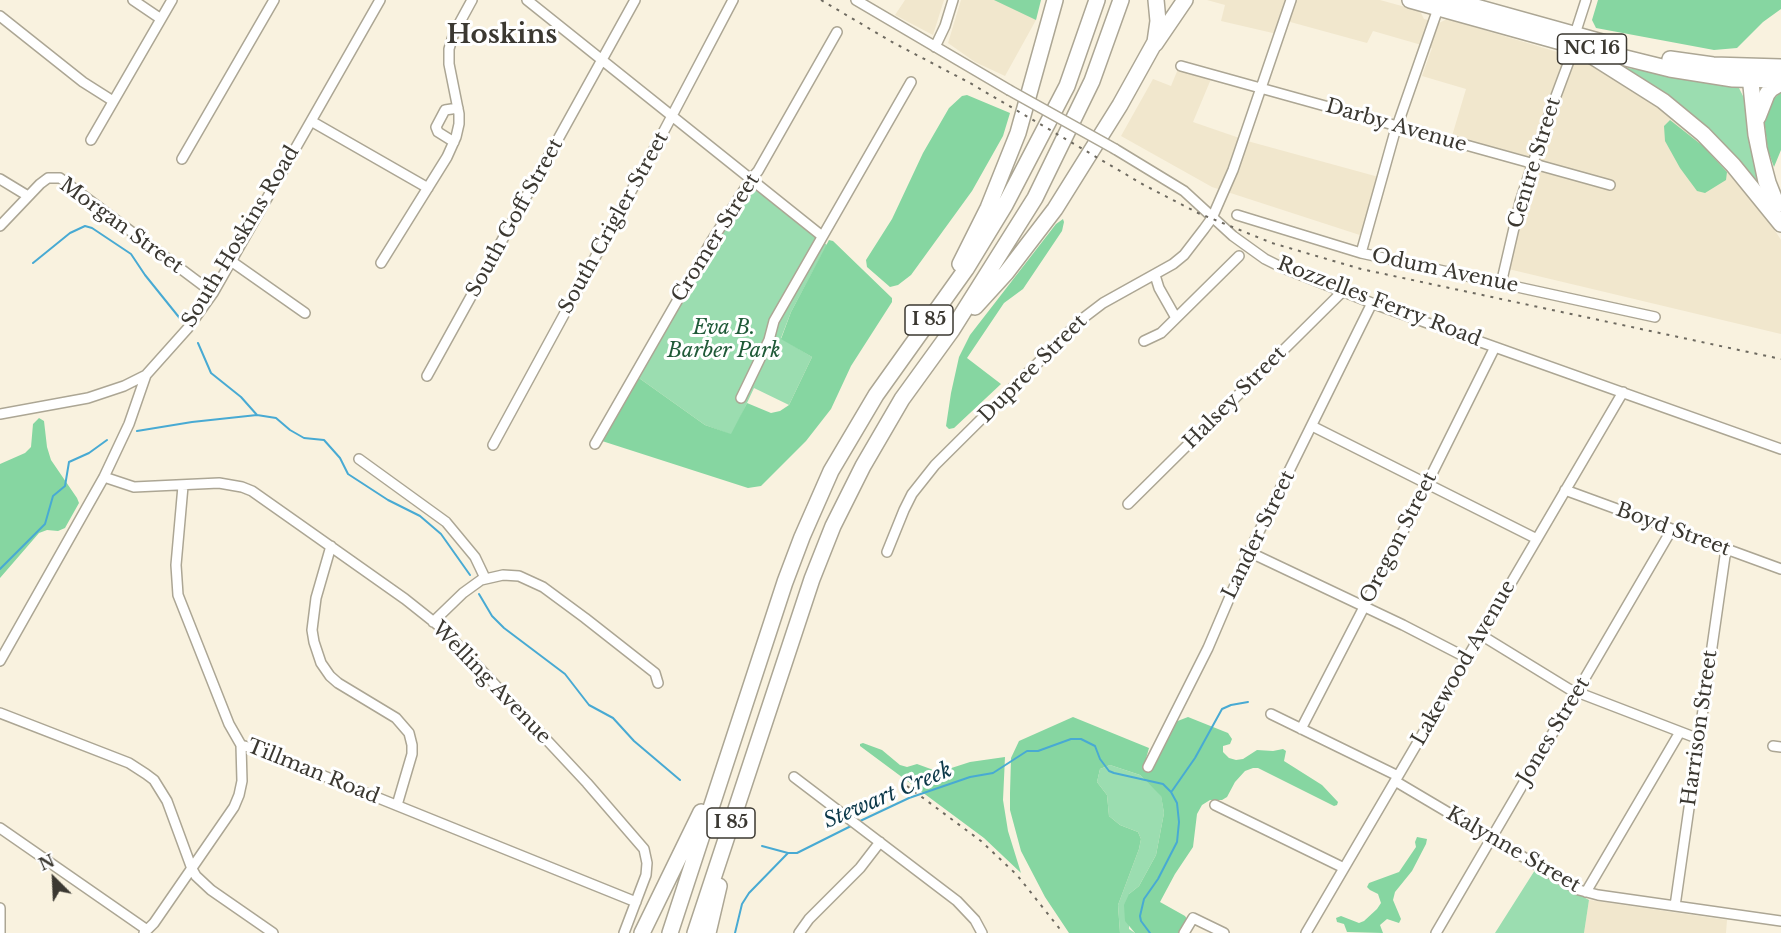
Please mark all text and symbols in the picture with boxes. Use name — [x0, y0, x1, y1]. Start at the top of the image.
district label: Hoskins — [447, 20, 557, 52]
road number: NC 16 — [1558, 34, 1626, 64]
street label: Darby Avenue — [1323, 94, 1469, 158]
street label: Centre Street — [1504, 95, 1566, 231]
street label: South Crigler Street — [554, 128, 674, 318]
street label: South Goff Street — [462, 135, 568, 301]
street label: South Hoskins Road — [177, 142, 305, 332]
street label: Cromer Street — [667, 169, 765, 307]
street label: Morgan Street — [55, 173, 187, 279]
street label: Odum Avenue — [1370, 244, 1520, 298]
street label: Rozzelles Ferry Road — [1274, 252, 1484, 352]
road number: I 85 — [905, 305, 953, 335]
street label: Dupree Street — [974, 310, 1092, 428]
park label: Eva B. Barber Park — [667, 316, 781, 363]
street label: Halsey Street — [1179, 342, 1291, 454]
street label: Lander Street — [1218, 467, 1300, 603]
street label: Oregon Street — [1356, 468, 1442, 608]
street label: Boyd Street — [1613, 498, 1733, 562]
street label: Lakewood Avenue — [1407, 576, 1521, 750]
street label: Welling Avenue — [426, 617, 556, 749]
street label: Harrison Street — [1677, 648, 1723, 808]
street label: Jones Street — [1513, 673, 1595, 789]
street label: Tillman Road — [243, 735, 383, 809]
water label: Stewart Creek — [820, 758, 956, 834]
street label: Kalynne Street — [1442, 802, 1584, 898]
road number: I 85 — [707, 808, 755, 838]
north arrow — [24, 849, 84, 909]
text: N — [36, 850, 58, 875]

